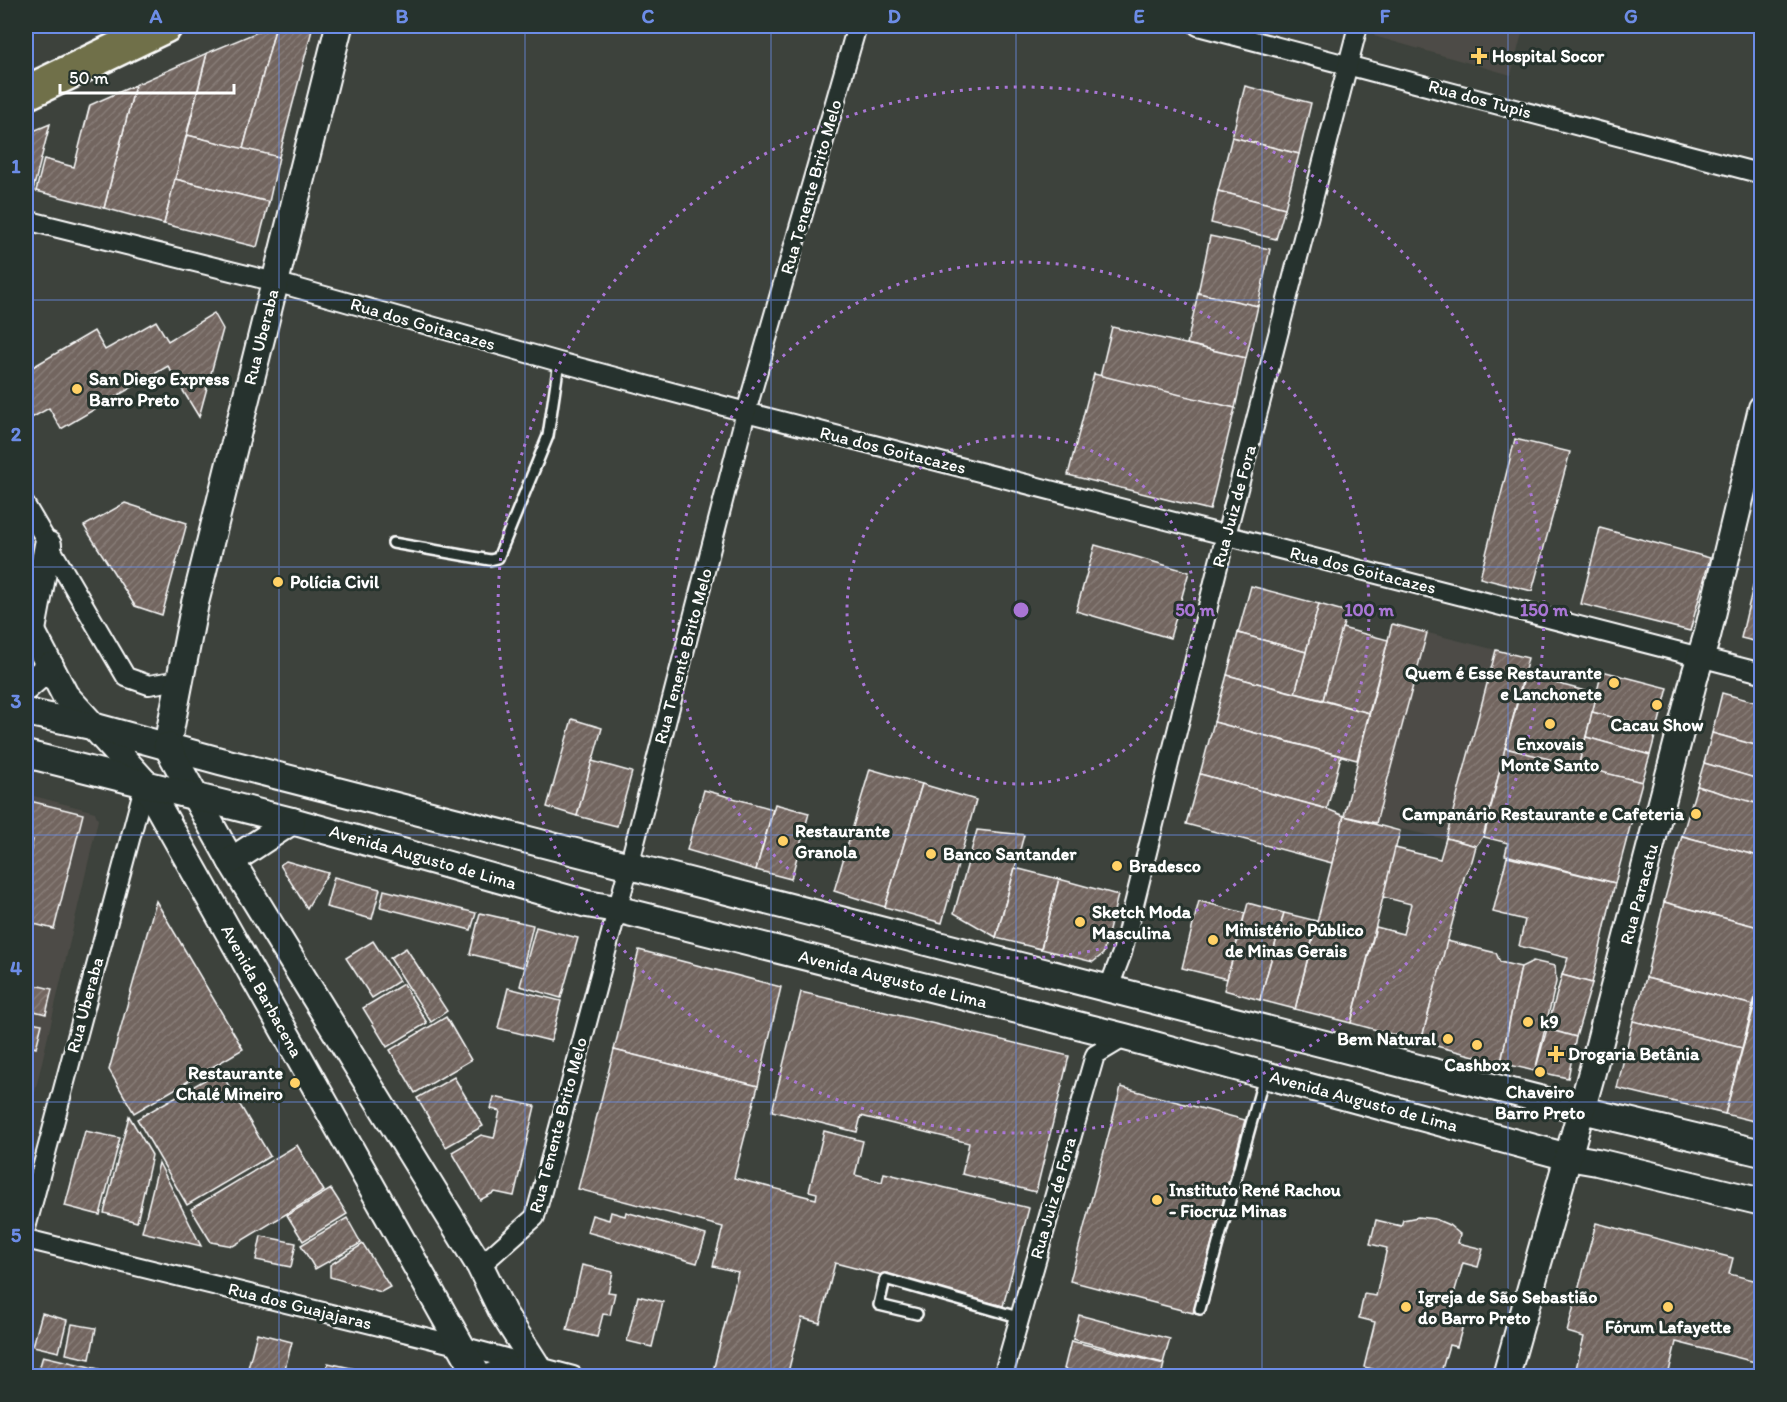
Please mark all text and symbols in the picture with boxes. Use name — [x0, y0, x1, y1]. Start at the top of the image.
text: A — [149, 4, 163, 28]
text: B — [396, 4, 409, 28]
text: C — [642, 4, 655, 28]
text: D — [887, 4, 901, 28]
text: E — [1133, 4, 1145, 28]
text: F — [1380, 4, 1391, 28]
text: G — [1624, 4, 1638, 28]
place label: Hospital Socor — [1492, 45, 1605, 67]
marker: Hospital Socor — [1470, 47, 1488, 65]
scale bar — [60, 57, 234, 95]
text: 50 m — [69, 67, 109, 89]
street label: Rua dos Tupis — [1426, 75, 1534, 123]
street label: Rua Tenente Brito Melo — [775, 97, 847, 277]
text: 1 — [11, 154, 21, 178]
street label: Rua Uberaba — [238, 287, 284, 387]
street label: Rua dos Goitacazes — [348, 293, 498, 355]
place label: San Diego Express Barro Preto — [89, 368, 230, 411]
marker: San Diego Express Barro Preto — [70, 382, 84, 396]
street label: Rua dos Goitacazes — [818, 421, 968, 479]
text: 2 — [11, 422, 22, 446]
street label: Rua Juiz de Fora — [1207, 442, 1261, 570]
street label: Rua dos Goitacazes — [1288, 541, 1438, 599]
street label: Rua Tenente Brito Melo — [649, 566, 717, 746]
place label: Polícia Civil — [290, 571, 380, 593]
marker: Polícia Civil — [271, 575, 285, 589]
text: 50 m — [1175, 599, 1216, 621]
text: 100 m — [1344, 599, 1395, 621]
text: 150 m — [1520, 599, 1569, 621]
centre of rings — [1011, 600, 1031, 620]
place label: Quem é Esse Restaurante e Lanchonete — [1405, 662, 1602, 705]
marker: Quem é Esse Restaurante e Lanchonete — [1607, 676, 1621, 690]
text: 3 — [11, 689, 22, 713]
marker: Cacau Show — [1650, 698, 1664, 712]
place label: Cacau Show — [1610, 714, 1704, 736]
marker: Enxovais Monte Santo — [1543, 717, 1557, 731]
place label: Enxovais Monte Santo — [1501, 733, 1599, 776]
place label: Campanário Restaurante e Cafeteria — [1402, 803, 1685, 825]
marker: Campanário Restaurante e Cafeteria — [1689, 807, 1703, 821]
street label: Avenida Augusto de Lima — [327, 820, 520, 894]
place label: Restaurante Granola — [795, 820, 890, 863]
marker: Restaurante Granola — [776, 834, 790, 848]
street label: Rua Paracatu — [1615, 841, 1663, 947]
place label: Banco Santander — [943, 843, 1077, 865]
marker: Banco Santander — [924, 847, 938, 861]
place label: Bradesco — [1129, 855, 1201, 877]
marker: Bradesco — [1110, 859, 1124, 873]
place label: Sketch Moda Masculina — [1092, 901, 1192, 944]
marker: Sketch Moda Masculina — [1073, 915, 1087, 929]
place label: Ministério Público de Minas Gerais — [1225, 919, 1364, 962]
street label: Avenida Barbacena — [216, 921, 308, 1062]
marker: Ministério Público de Minas Gerais — [1206, 933, 1220, 947]
street label: Avenida Augusto de Lima — [796, 945, 990, 1013]
street label: Rua Uberaba — [62, 955, 108, 1055]
text: 4 — [10, 956, 22, 980]
place label: k9 — [1540, 1011, 1559, 1033]
marker: k9 — [1521, 1015, 1535, 1029]
place label: Bem Natural — [1337, 1028, 1437, 1050]
marker: Bem Natural — [1441, 1032, 1455, 1046]
street label: Rua Tenente Brito Melo — [524, 1035, 592, 1215]
marker: Cashbox — [1470, 1038, 1484, 1052]
place label: Drogaria Betânia — [1568, 1043, 1700, 1065]
marker: Drogaria Betânia — [1549, 1047, 1563, 1061]
place label: Cashbox — [1444, 1054, 1511, 1076]
place label: Restaurante Chalé Mineiro — [176, 1062, 283, 1105]
street label: Avenida Augusto de Lima — [1267, 1065, 1461, 1137]
marker: Chaveiro Barro Preto — [1533, 1065, 1547, 1079]
marker: Restaurante Chalé Mineiro — [288, 1076, 302, 1090]
place label: Chaveiro Barro Preto — [1495, 1081, 1585, 1124]
street label: Rua Juiz de Fora — [1025, 1134, 1081, 1262]
place label: Instituto René Rachou - Fiocruz Minas — [1169, 1179, 1341, 1222]
marker: Instituto René Rachou - Fiocruz Minas — [1150, 1193, 1164, 1207]
text: 5 — [11, 1223, 22, 1247]
street label: Rua dos Guajajaras — [226, 1277, 374, 1335]
place label: Igreja de São Sebastião do Barro Preto — [1418, 1286, 1597, 1329]
marker: Igreja de São Sebastião do Barro Preto — [1399, 1300, 1413, 1314]
marker: Fórum Lafayette — [1661, 1300, 1675, 1314]
place label: Fórum Lafayette — [1605, 1316, 1731, 1338]

